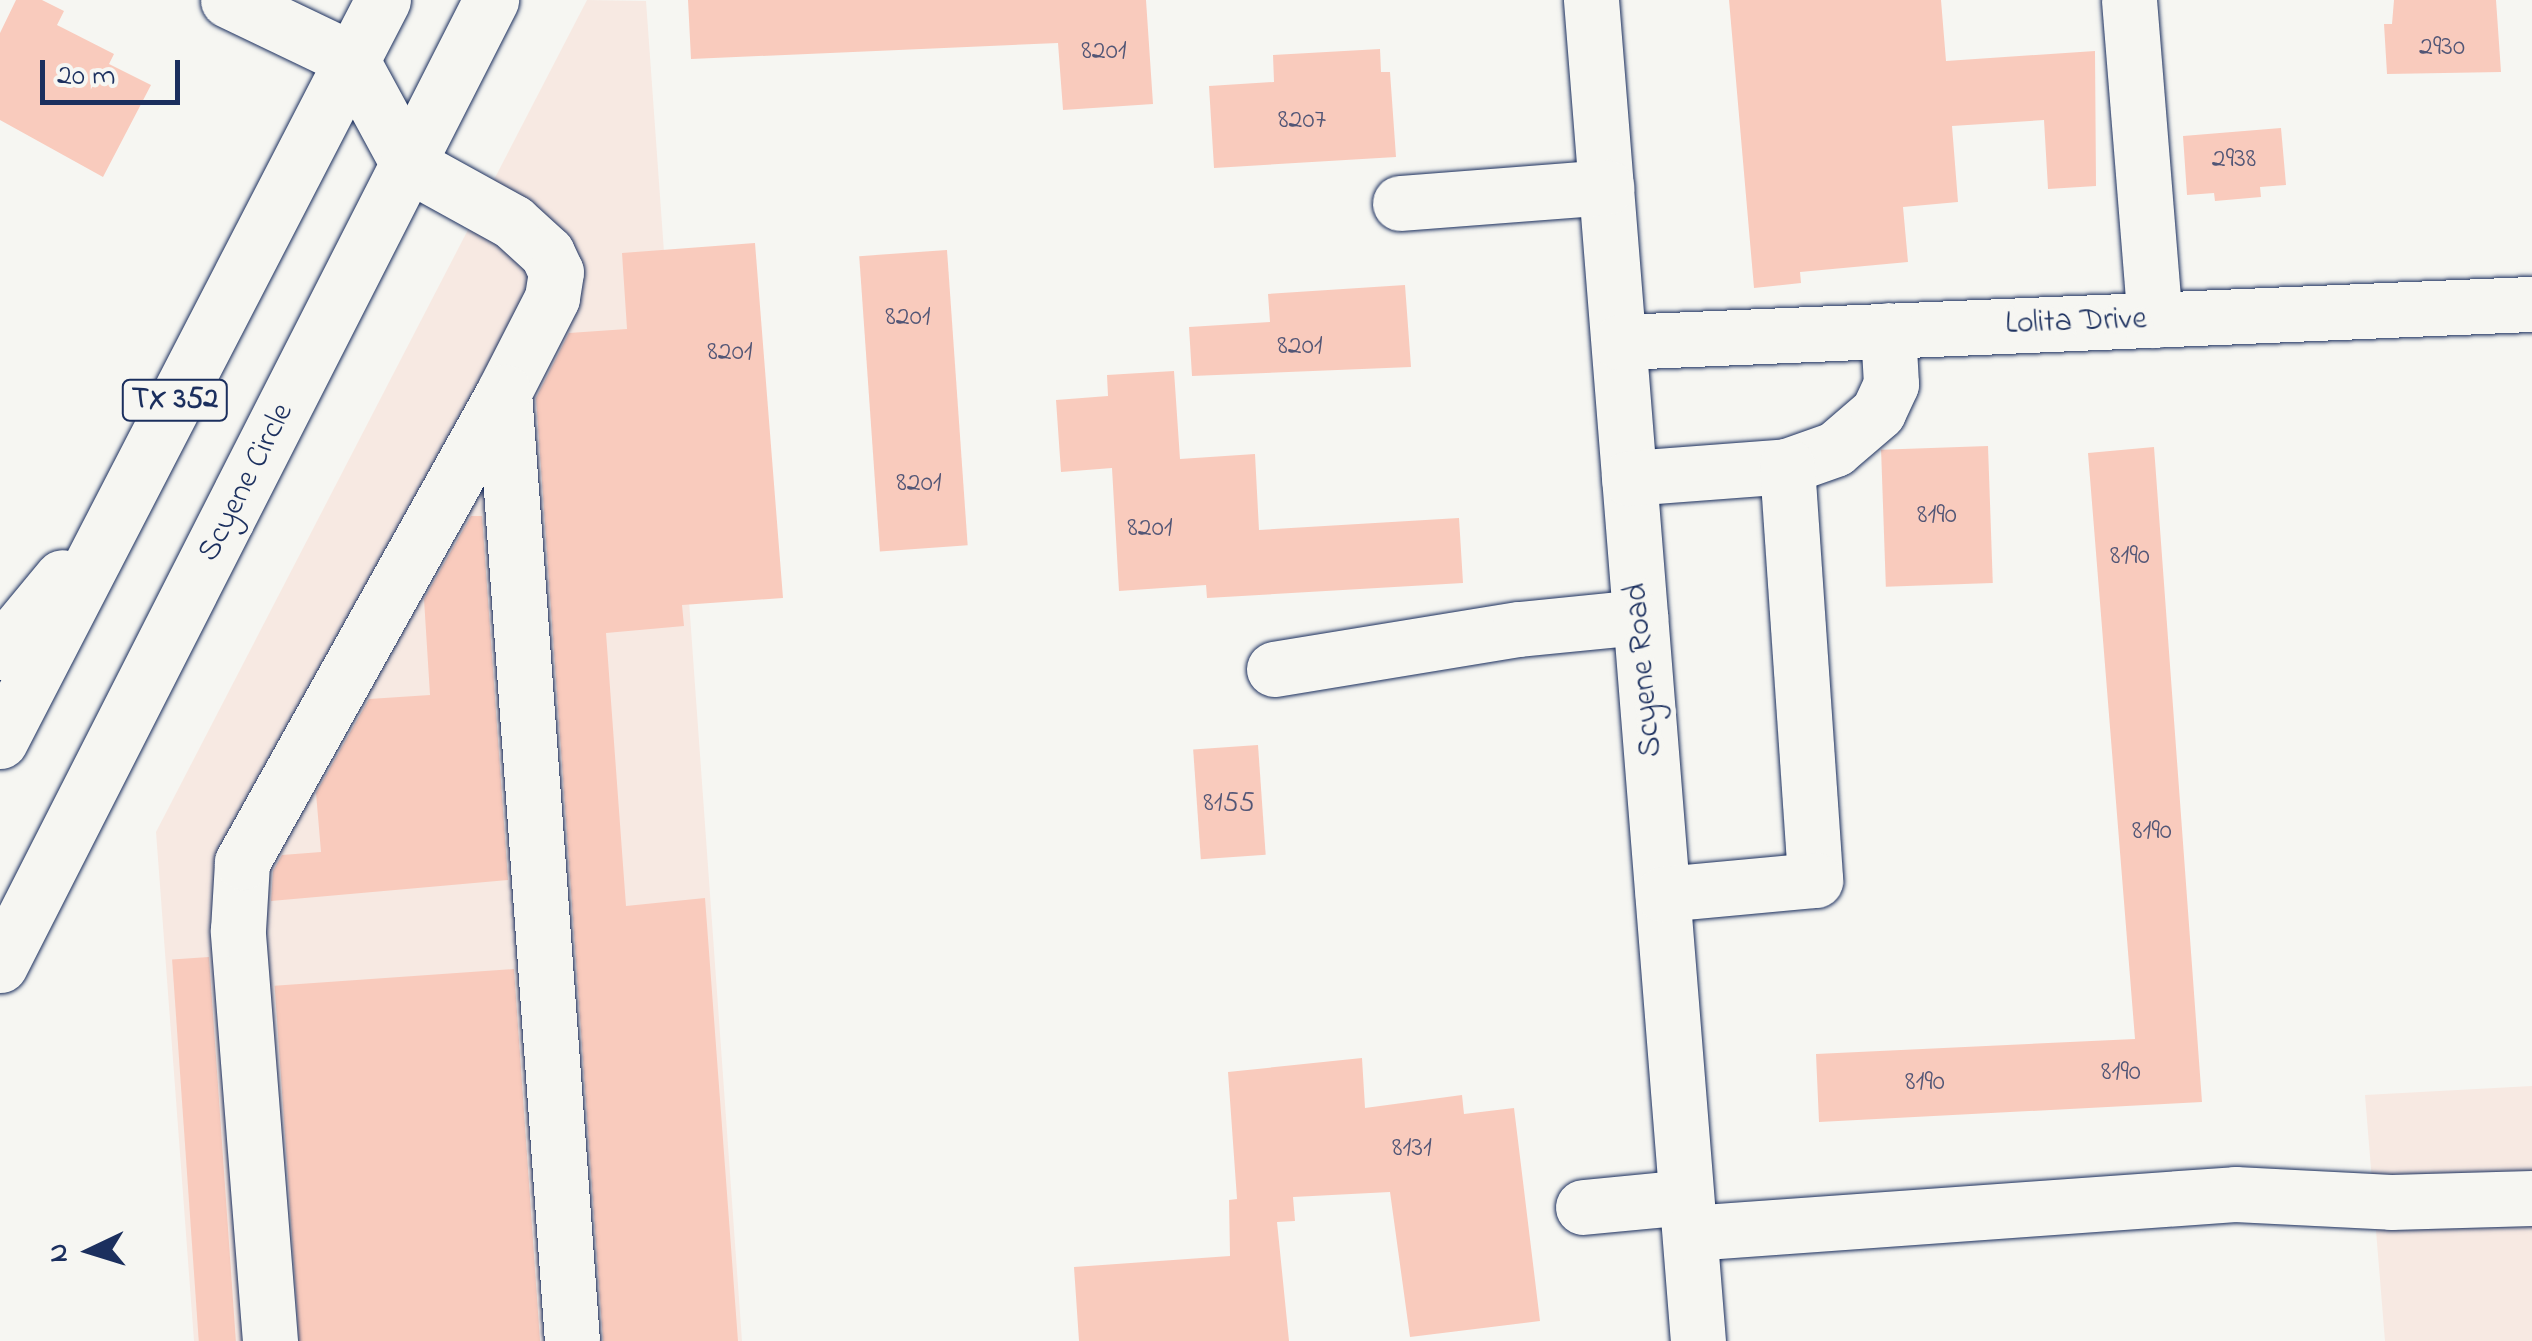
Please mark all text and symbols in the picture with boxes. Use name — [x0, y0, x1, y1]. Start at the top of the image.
house number: 2930 — [2419, 31, 2465, 65]
house number: 8201 — [1081, 35, 1127, 69]
scale bar — [45, 40, 185, 102]
text: 20 m — [57, 55, 116, 99]
house number: 8207 — [1278, 104, 1326, 138]
house number: 2938 — [2212, 143, 2256, 177]
house number: 8201 — [885, 301, 931, 335]
street label: Lolita Drive — [2005, 301, 2147, 345]
house number: 8201 — [1277, 330, 1323, 364]
house number: 8201 — [707, 336, 753, 370]
road number: TX 352 — [120, 375, 230, 425]
street label: Scyene Circle — [191, 398, 303, 568]
house number: 8201 — [896, 467, 942, 501]
house number: 8190 — [1917, 499, 1957, 533]
house number: 8201 — [1127, 512, 1173, 546]
house number: 8190 — [2110, 540, 2150, 574]
street label: Scyene Road — [1618, 581, 1672, 759]
house number: 8155 — [1203, 787, 1255, 821]
house number: 8190 — [2132, 815, 2172, 849]
house number: 8190 — [2101, 1056, 2141, 1090]
house number: 8190 — [1905, 1066, 1945, 1100]
house number: 8131 — [1392, 1132, 1432, 1166]
north arrow — [40, 1201, 140, 1301]
text: N — [38, 1242, 81, 1264]

